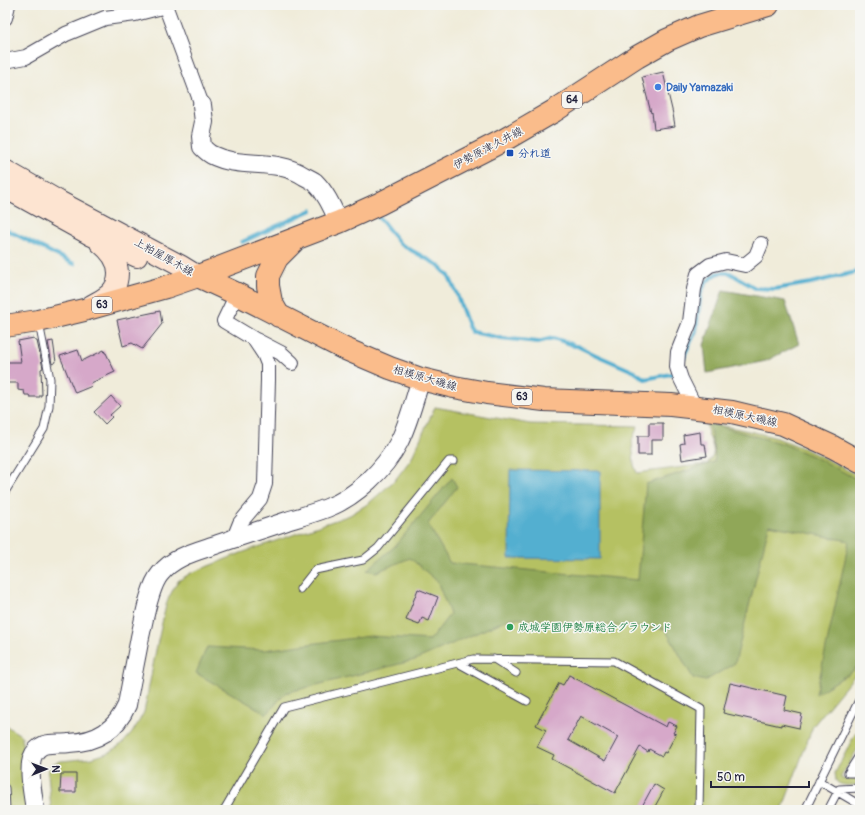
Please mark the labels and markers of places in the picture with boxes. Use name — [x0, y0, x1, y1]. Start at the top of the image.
place label: Daily Yamazaki — [666, 81, 733, 94]
marker: Daily Yamazaki — [653, 82, 663, 92]
place label: 分れ道 — [518, 147, 551, 160]
marker: 分れ道 — [505, 148, 515, 158]
place label: 成城学園伊勢原総合グラウンド — [518, 621, 672, 634]
marker: 成城学園伊勢原総合グラウンド — [505, 622, 515, 632]

